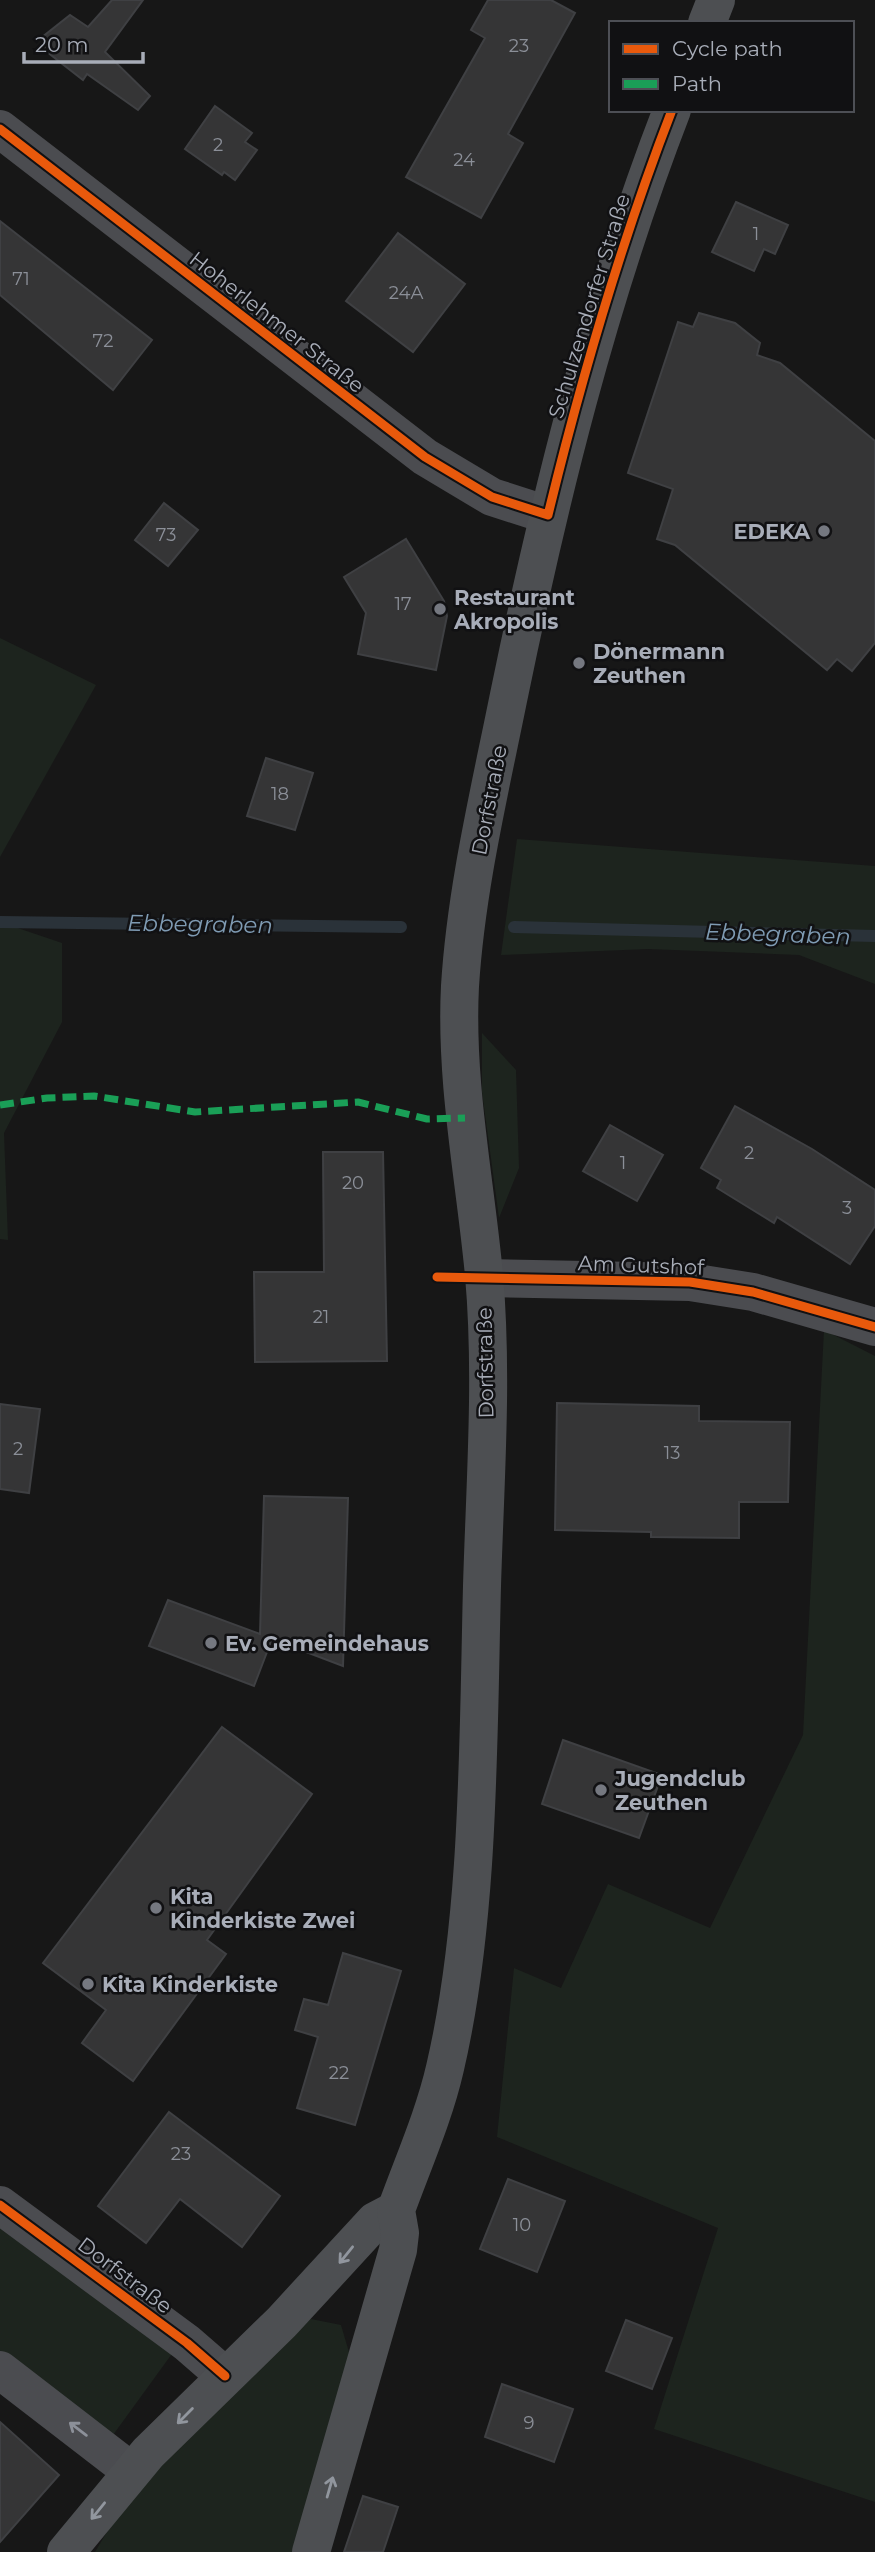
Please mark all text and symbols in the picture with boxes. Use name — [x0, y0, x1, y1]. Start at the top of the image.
scale bar — [24, 21, 144, 65]
legend — [609, 21, 854, 112]
text: 20 m — [35, 32, 89, 57]
house number: 23 — [509, 35, 529, 57]
text: Cycle path — [672, 36, 783, 61]
text: Path — [672, 71, 722, 96]
house number: 2 — [213, 134, 223, 156]
house number: 24 — [453, 149, 475, 171]
street label: Schulzendorfer Straße — [543, 191, 635, 421]
house number: 1 — [753, 223, 759, 245]
street label: Hoherlehmer Straße — [185, 246, 369, 398]
house number: 71 — [12, 268, 30, 290]
house number: 24A — [389, 282, 423, 304]
house number: 72 — [93, 330, 113, 352]
place label: EDEKA — [734, 519, 811, 544]
marker: EDEKA — [816, 523, 832, 539]
house number: 73 — [156, 524, 176, 546]
place label: Restaurant Akropolis — [453, 585, 575, 634]
house number: 17 — [394, 593, 412, 615]
marker: Restaurant Akropolis — [432, 601, 448, 617]
place label: Dönermann Zeuthen — [593, 639, 725, 688]
marker: Dönermann Zeuthen — [571, 655, 587, 671]
street label: Dorfstraße — [466, 743, 512, 857]
house number: 18 — [271, 783, 289, 805]
water label: Ebbegraben — [127, 909, 273, 939]
water label: Ebbegraben — [705, 917, 851, 951]
house number: 2 — [744, 1142, 754, 1164]
house number: 1 — [620, 1152, 626, 1174]
house number: 20 — [342, 1172, 364, 1194]
house number: 3 — [842, 1197, 852, 1219]
street label: Am Gutshof — [577, 1250, 705, 1280]
house number: 21 — [313, 1306, 329, 1328]
street label: Dorfstraße — [472, 1307, 498, 1419]
house number: 2 — [13, 1438, 23, 1460]
house number: 13 — [664, 1442, 680, 1464]
place label: Ev. Gemeindehaus — [225, 1631, 429, 1656]
marker: Ev. Gemeindehaus — [203, 1635, 219, 1651]
place label: Jugendclub Zeuthen — [614, 1766, 746, 1815]
marker: Jugendclub Zeuthen — [593, 1782, 609, 1798]
place label: Kita Kinderkiste Zwei — [170, 1884, 355, 1933]
marker: Kita Kinderkiste Zwei — [148, 1900, 164, 1916]
place label: Kita Kinderkiste — [102, 1972, 278, 1997]
marker: Kita Kinderkiste — [80, 1976, 96, 1992]
house number: 22 — [329, 2062, 349, 2084]
house number: 23 — [171, 2143, 191, 2165]
house number: 10 — [513, 2214, 531, 2236]
street label: Dorfstraße — [73, 2231, 177, 2319]
one-way arrow — [338, 2245, 353, 2263]
one-way arrow — [177, 2408, 194, 2425]
house number: 9 — [524, 2412, 535, 2434]
one-way arrow — [69, 2421, 87, 2436]
one-way arrow — [324, 2476, 337, 2498]
one-way arrow — [91, 2501, 106, 2520]

